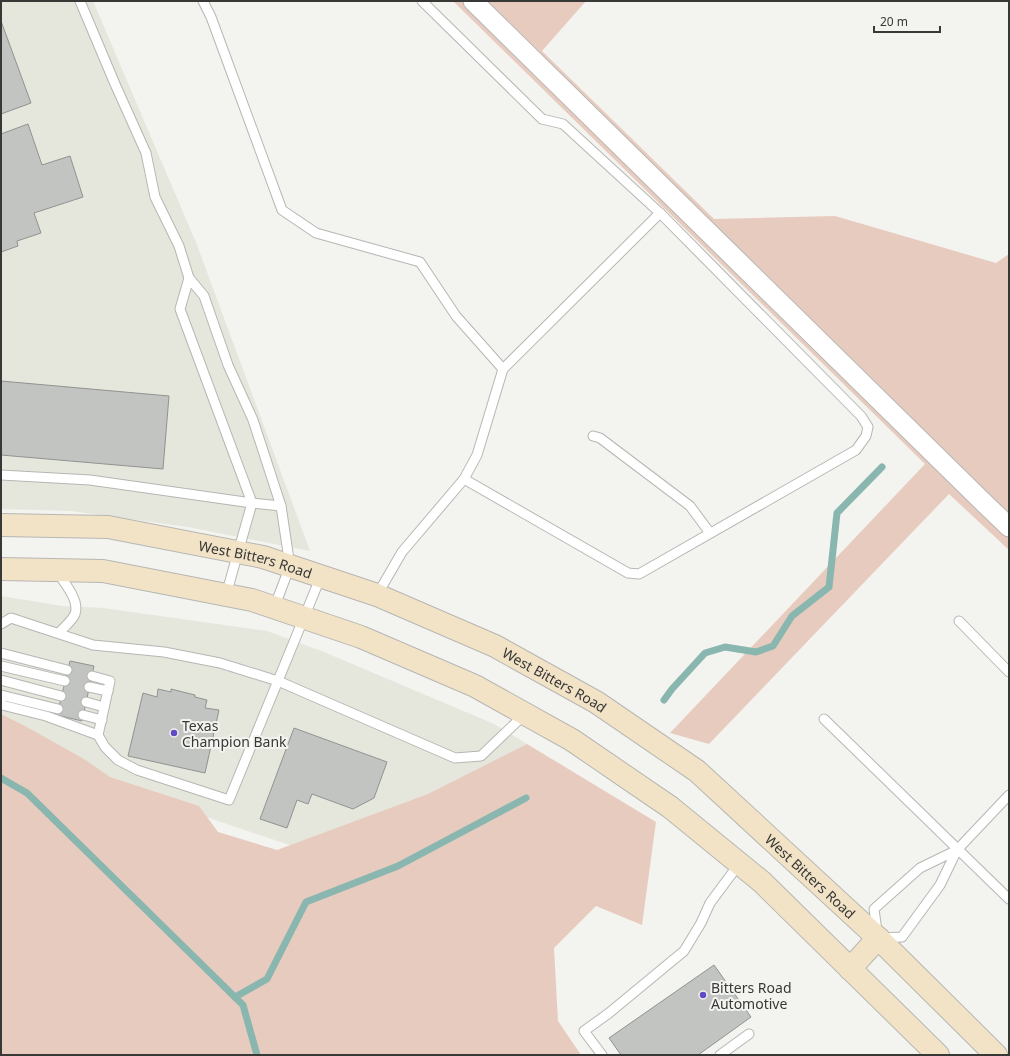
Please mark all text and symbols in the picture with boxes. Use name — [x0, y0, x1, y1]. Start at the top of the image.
scale bar — [874, 8, 940, 34]
text: 20 m — [880, 13, 908, 30]
street label: West Bitters Road — [197, 535, 315, 582]
street label: West Bitters Road — [499, 643, 611, 716]
place label: Texas Champion Bank — [182, 716, 287, 751]
marker: Texas Champion Bank — [169, 728, 179, 738]
street label: West Bitters Road — [761, 829, 860, 922]
place label: Bitters Road Automotive — [711, 978, 792, 1013]
marker: Bitters Road Automotive — [698, 990, 708, 1000]

